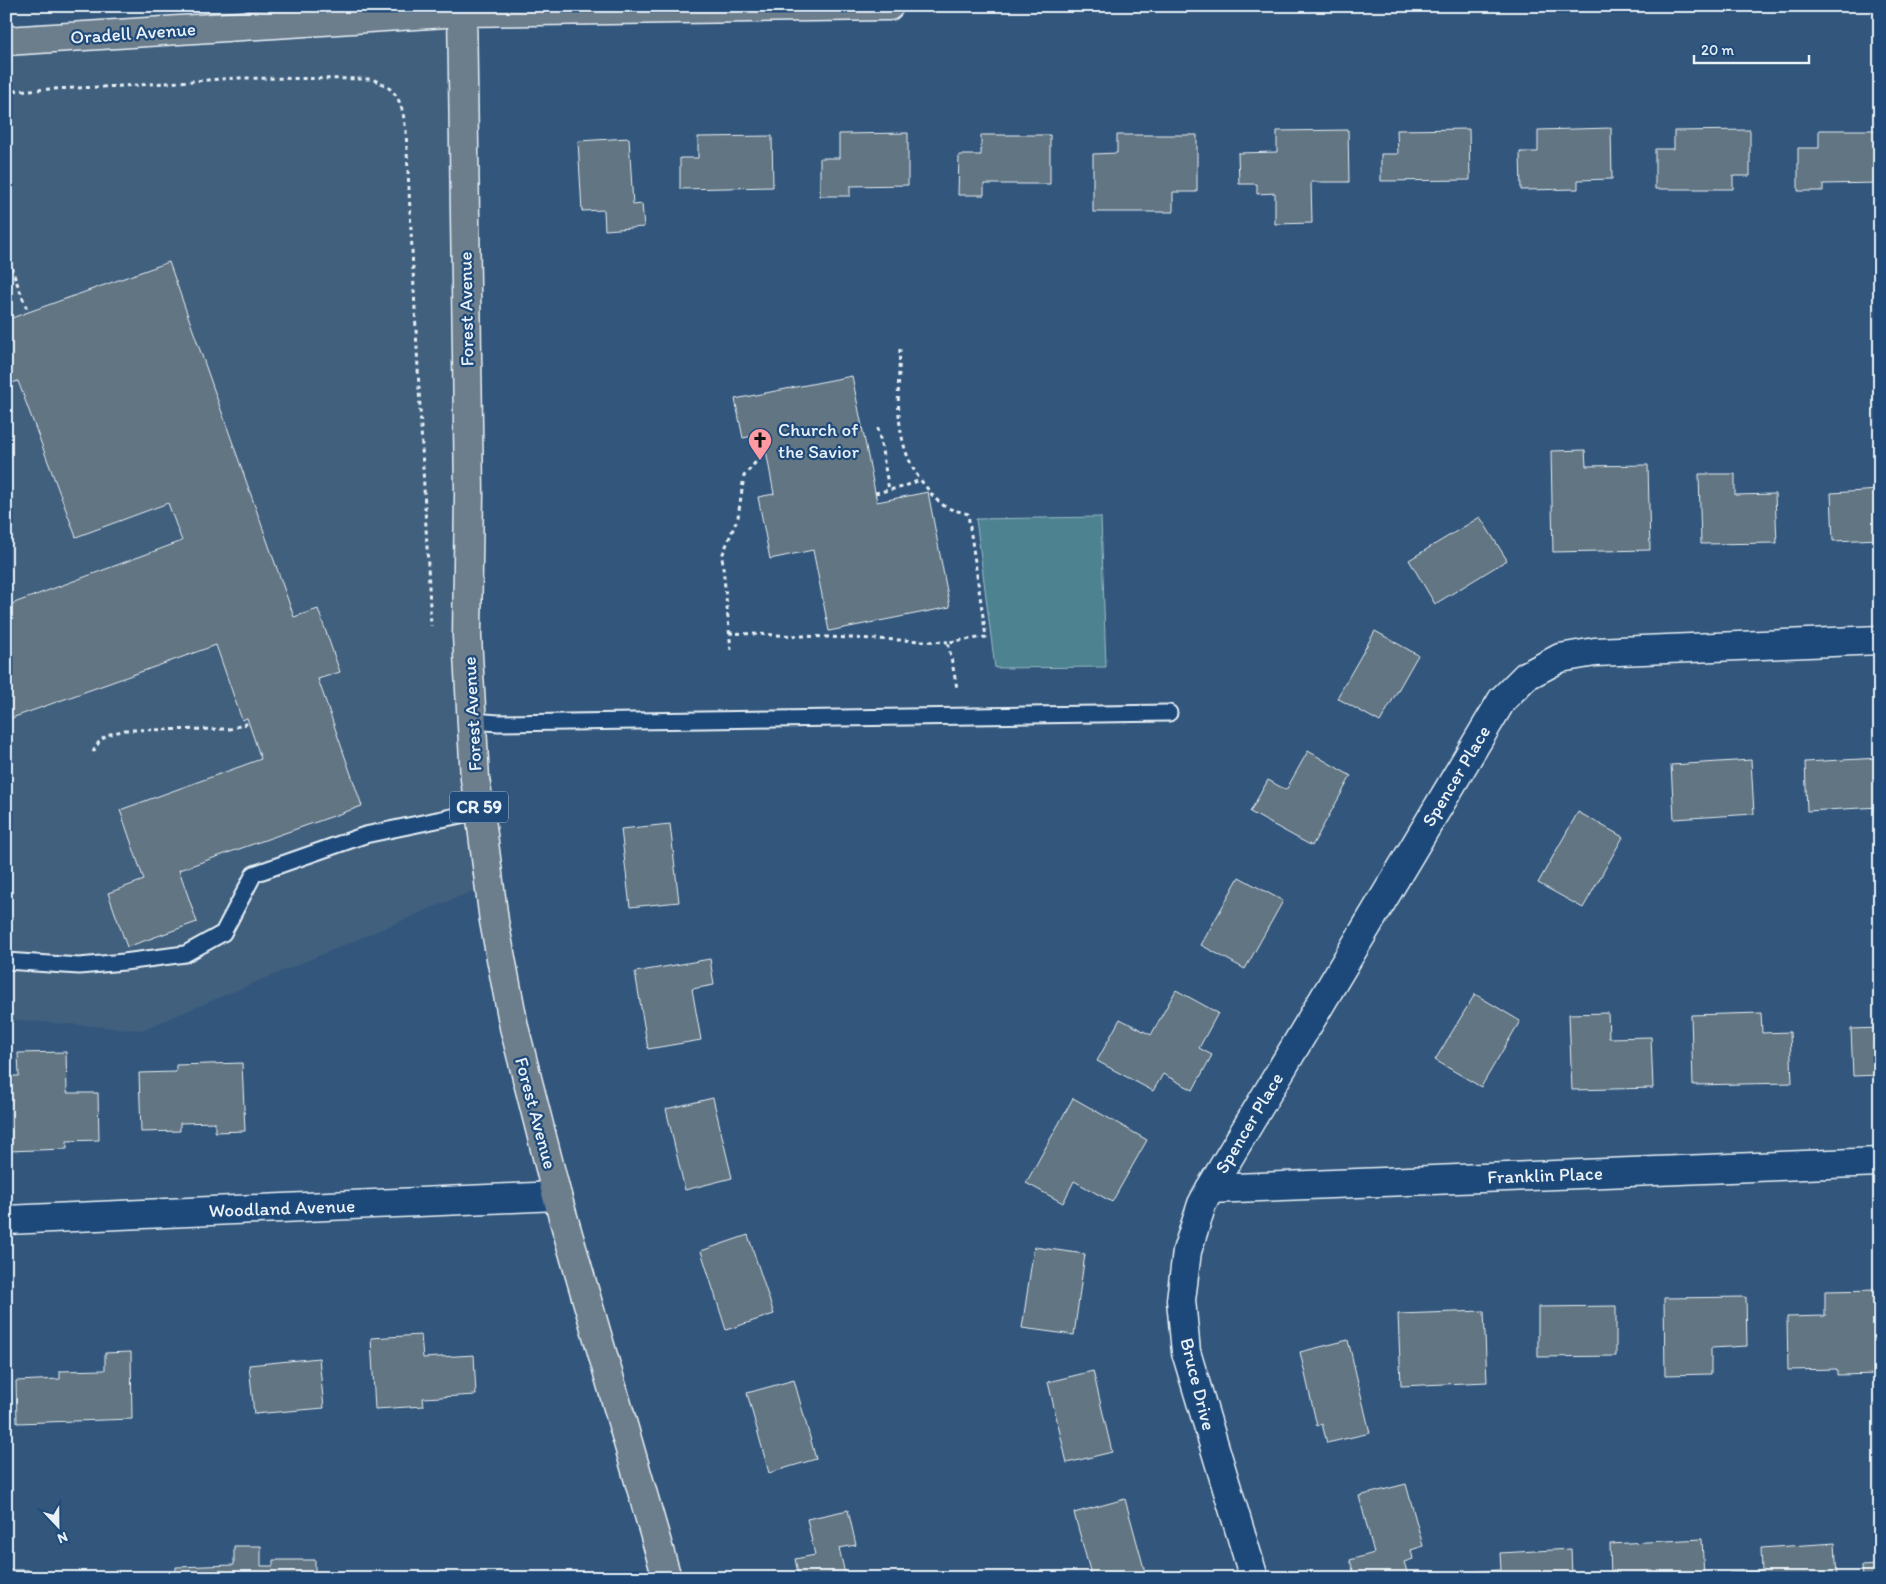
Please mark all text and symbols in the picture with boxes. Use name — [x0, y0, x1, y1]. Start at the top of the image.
street label: Oradell Avenue — [69, 17, 197, 49]
scale bar — [1694, 32, 1808, 64]
text: 20 m — [1701, 41, 1735, 59]
street label: Forest Avenue — [453, 251, 479, 367]
place label: Church of the Savior — [778, 418, 860, 463]
church icon: Church of the Savior — [747, 427, 773, 461]
street label: Forest Avenue — [458, 656, 486, 772]
street label: Spencer Place — [1417, 721, 1495, 831]
road number: CR 59 — [450, 792, 508, 822]
street label: Forest Avenue — [510, 1055, 562, 1171]
street label: Spencer Place — [1210, 1068, 1288, 1178]
street label: Franklin Place — [1487, 1161, 1603, 1189]
street label: Woodland Avenue — [208, 1194, 356, 1222]
street label: Bruce Drive — [1175, 1335, 1221, 1433]
north arrow — [32, 1502, 82, 1552]
text: N — [55, 1528, 70, 1547]

